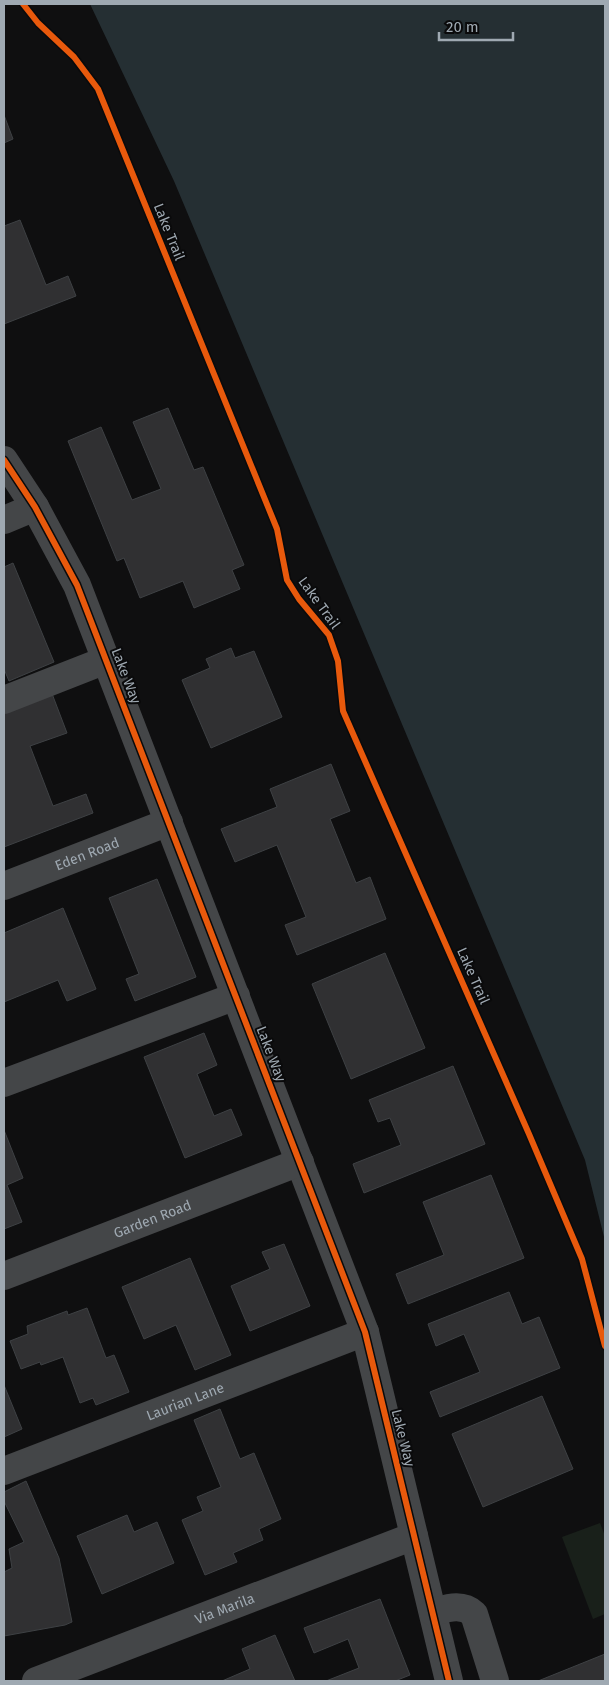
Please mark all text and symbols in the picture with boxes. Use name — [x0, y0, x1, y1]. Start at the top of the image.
scale bar — [439, 10, 513, 42]
text: 20 m — [446, 18, 479, 36]
street label: Lake Trail — [150, 201, 188, 263]
street label: Lake Trail — [294, 574, 344, 632]
street label: Lake Way — [108, 646, 144, 706]
street label: Eden Road — [52, 834, 122, 874]
street label: Lake Trail — [453, 945, 493, 1007]
street label: Lake Way — [253, 1024, 289, 1084]
street label: Garden Road — [111, 1196, 194, 1241]
street label: Laurian Lane — [144, 1379, 226, 1424]
street label: Lake Way — [388, 1408, 418, 1468]
street label: Via Marila — [192, 1589, 257, 1628]

